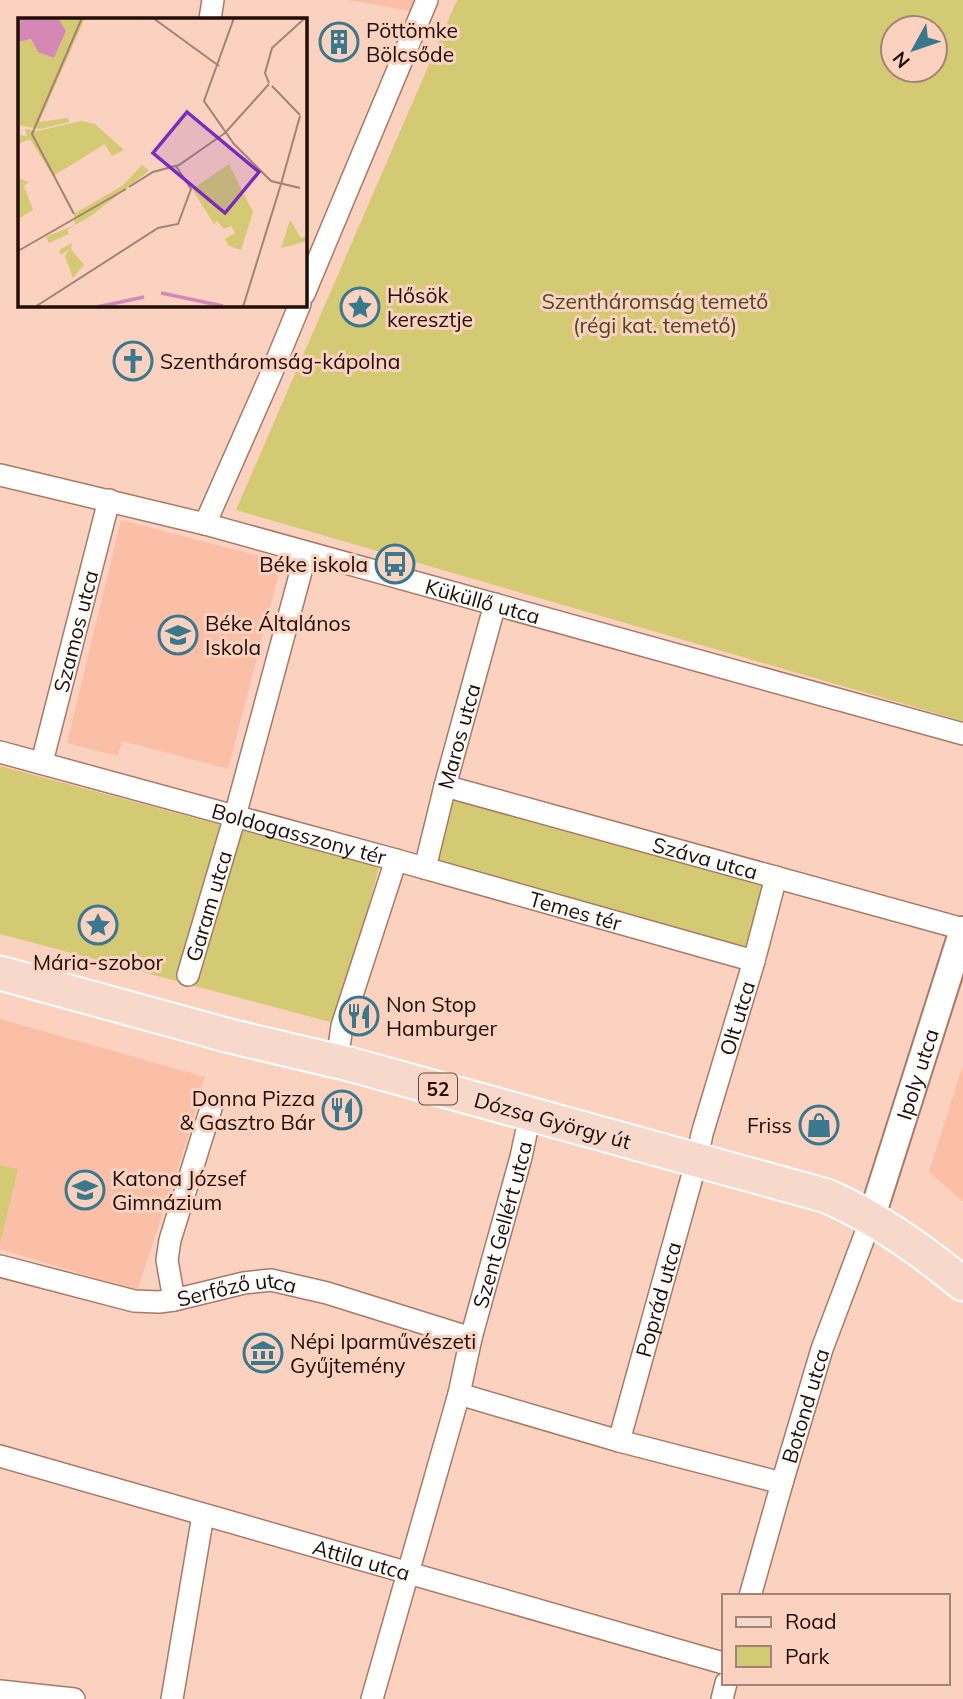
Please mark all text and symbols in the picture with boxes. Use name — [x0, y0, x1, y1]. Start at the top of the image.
north arrow — [879, 14, 949, 84]
place label: Pöttömke Bölcsőde — [366, 17, 458, 67]
inset map — [18, 18, 306, 306]
building icon: Pöttömke Bölcsőde — [318, 21, 360, 63]
text: N — [887, 47, 915, 73]
place label: Hősök keresztje — [387, 282, 473, 332]
place icon: Hősök keresztje — [339, 286, 381, 328]
park label: Szentháromság temető (régi kat. temető) — [542, 288, 768, 338]
church icon: Szentháromság-kápolna — [112, 340, 154, 382]
place label: Szentháromság-kápolna — [160, 348, 400, 374]
bus stop icon: Béke iskola — [374, 543, 416, 585]
place label: Béke iskola — [259, 551, 368, 577]
street label: Szamos utca — [47, 567, 104, 695]
street label: Küküllő utca — [422, 573, 543, 629]
place label: Béke Általános Iskola — [205, 610, 351, 660]
school or university icon: Béke Általános Iskola — [157, 614, 199, 656]
street label: Maros utca — [432, 681, 486, 792]
street label: Boldogasszony tér — [209, 797, 390, 870]
street label: Száva utca — [650, 831, 761, 885]
street label: Garam utca — [180, 847, 237, 964]
street label: Temes tér — [526, 885, 625, 936]
place icon: Mária-szobor — [77, 904, 119, 946]
place label: Mária-szobor — [33, 949, 163, 975]
street label: Olt utca — [713, 978, 760, 1059]
place label: Non Stop Hamburger — [386, 991, 497, 1041]
restaurant icon: Non Stop Hamburger — [338, 995, 380, 1037]
street label: Ipoly utca — [890, 1025, 944, 1123]
road number: 52 — [419, 1074, 457, 1105]
place label: Donna Pizza & Gasztro Bár — [179, 1085, 315, 1135]
street label: Dózsa György út — [471, 1086, 634, 1154]
restaurant icon: Donna Pizza & Gasztro Bár — [321, 1089, 363, 1131]
shop icon: Friss — [798, 1104, 840, 1146]
place label: Friss — [747, 1112, 792, 1138]
street label: Szent Gellért utca — [467, 1139, 537, 1311]
place label: Katona József Gimnázium — [112, 1165, 247, 1215]
school or university icon: Katona József Gimnázium — [64, 1169, 106, 1211]
street label: Poprád utca — [630, 1239, 687, 1360]
street label: Serfőző utca — [174, 1267, 299, 1312]
place label: Népi Iparművészeti Gyűjtemény — [290, 1328, 476, 1378]
museum icon: Népi Iparművészeti Gyűjtemény — [242, 1332, 284, 1374]
street label: Botond utca — [776, 1345, 834, 1466]
street label: Attila utca — [310, 1533, 413, 1586]
legend — [722, 1594, 949, 1685]
text: Road — [785, 1608, 836, 1634]
text: Park — [785, 1643, 829, 1669]

